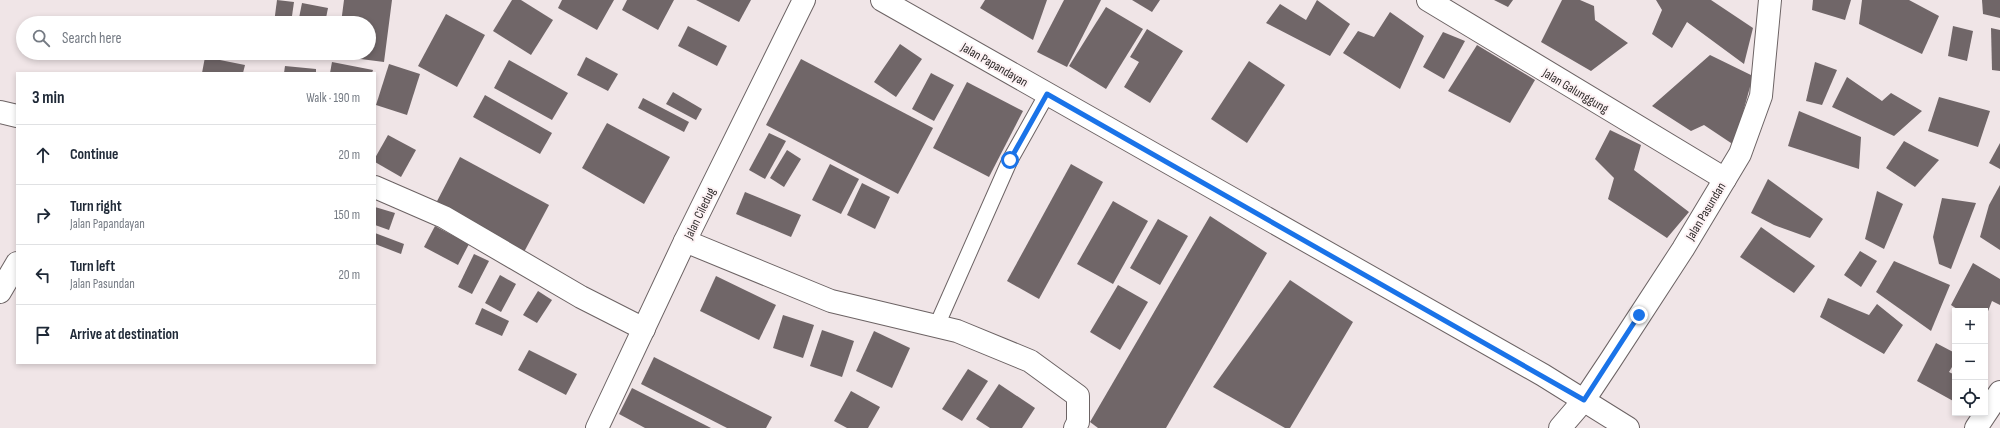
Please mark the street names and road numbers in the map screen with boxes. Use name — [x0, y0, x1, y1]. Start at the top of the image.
street label: Jalan Papandayan — [957, 39, 1031, 90]
street label: Jalan Galunggung — [1539, 64, 1611, 117]
street label: Jalan Pasundan — [1682, 180, 1729, 244]
street label: Jalan Ciledug — [680, 185, 719, 243]

